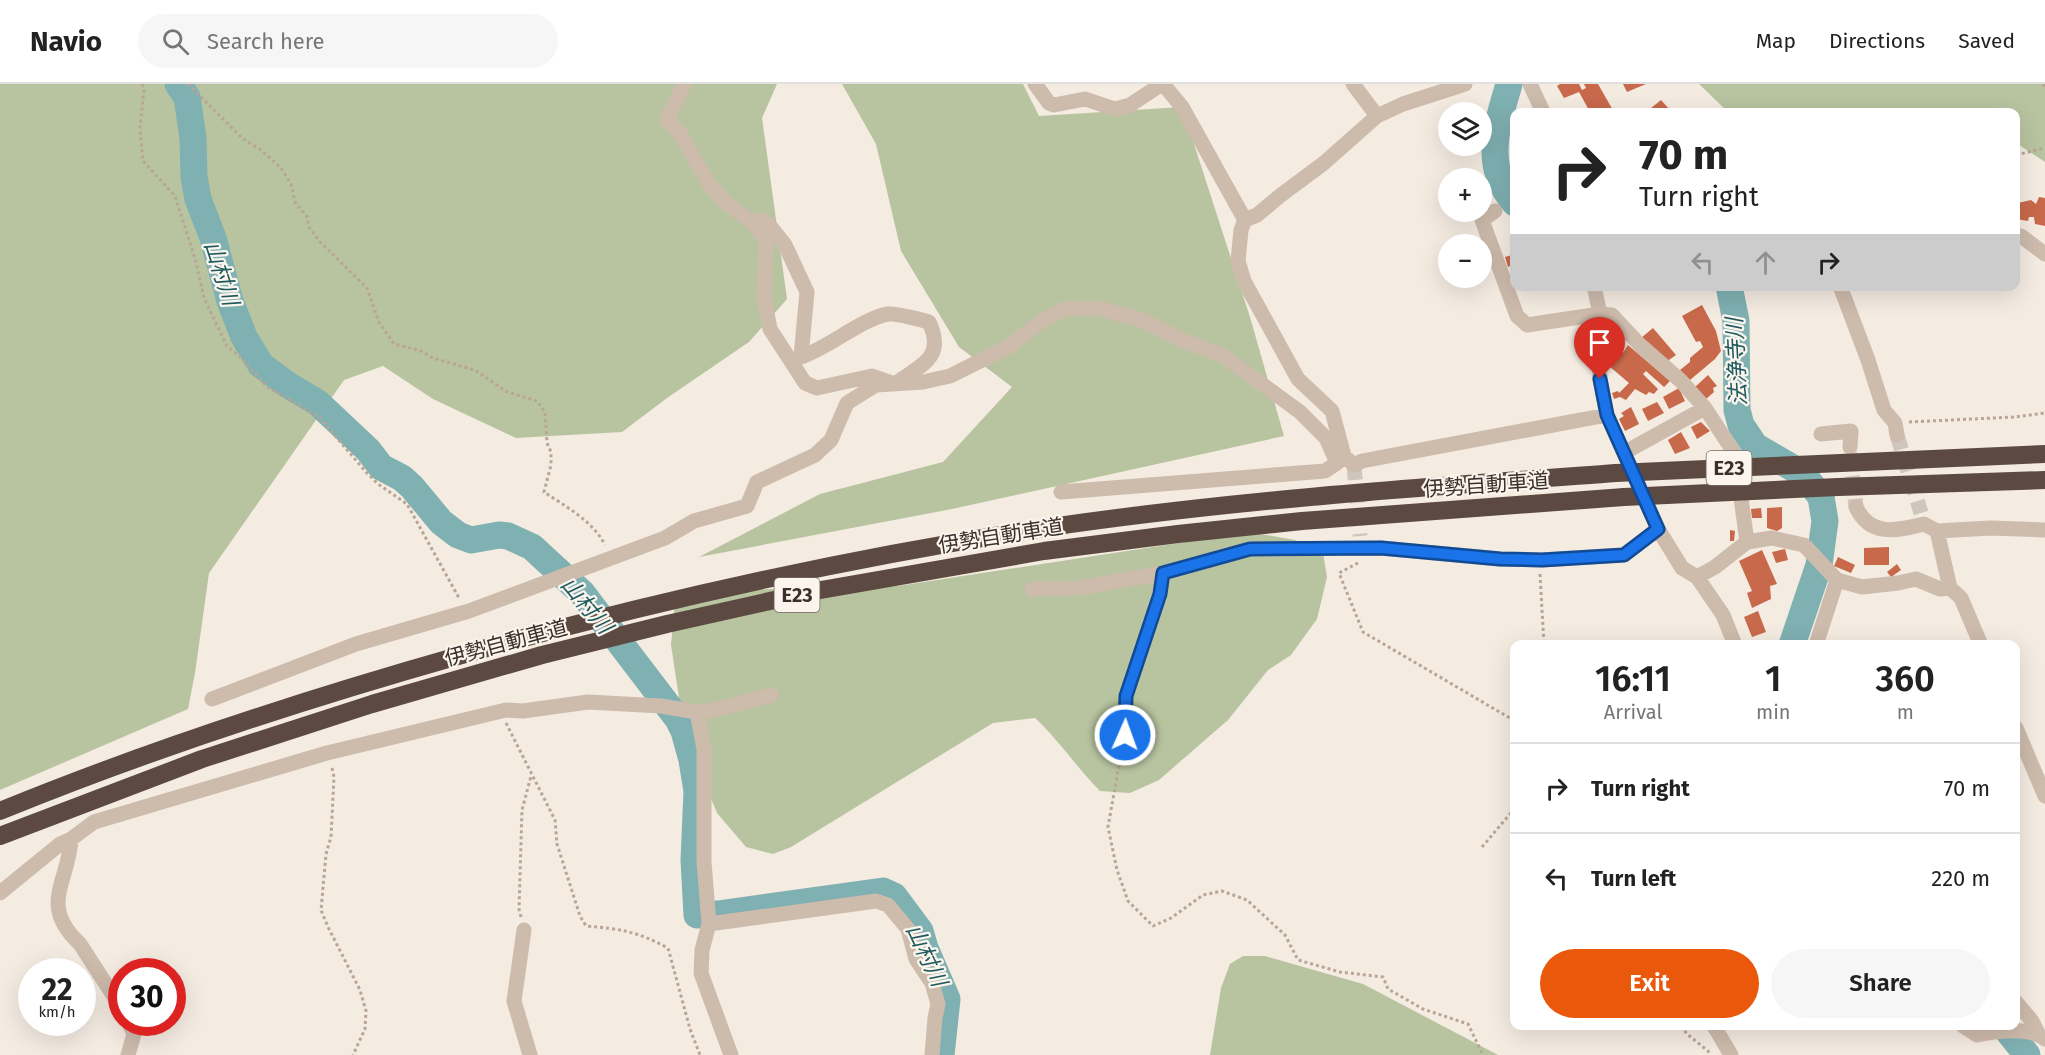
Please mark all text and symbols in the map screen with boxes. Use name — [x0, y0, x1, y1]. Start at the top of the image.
search box — [138, 14, 558, 68]
text: Navio — [30, 25, 102, 58]
icon: search — [159, 25, 192, 58]
text: Search here — [207, 28, 325, 55]
text: Map — [1756, 28, 1796, 54]
text: Directions — [1829, 28, 1925, 54]
text: Saved — [1958, 28, 2015, 54]
map controls — [1438, 102, 1492, 288]
button: layers — [1438, 102, 1492, 156]
text: 70 m — [1639, 130, 1728, 180]
icon: right — [1540, 132, 1618, 210]
button: + — [1438, 168, 1492, 222]
text: Turn right — [1639, 181, 1759, 213]
button: − — [1438, 234, 1492, 288]
water label: 山村川 — [198, 238, 245, 311]
icon: left — [1686, 246, 1719, 279]
icon: ahead — [1749, 246, 1782, 279]
icon: right — [1812, 246, 1845, 279]
water label: 法浄寺川 — [1721, 315, 1752, 407]
pin — [1574, 317, 1625, 379]
icon: arrive — [1583, 326, 1616, 359]
road number: E23 — [1706, 451, 1752, 485]
street label: 伊勢自動車道 — [1422, 468, 1550, 502]
street label: 伊勢自動車道 — [937, 513, 1065, 559]
water label: 山村川 — [555, 571, 619, 641]
road number: E23 — [774, 578, 820, 612]
street label: 伊勢自動車道 — [442, 614, 570, 672]
text: 16:11 — [1595, 657, 1671, 701]
text: 1 — [1765, 657, 1782, 701]
text: 360 — [1876, 657, 1935, 701]
text: Arrival — [1604, 700, 1662, 724]
text: min — [1756, 700, 1791, 724]
text: m — [1897, 700, 1914, 724]
position arrow — [1093, 703, 1157, 767]
icon: right — [1540, 772, 1573, 805]
text: Turn right — [1591, 775, 1690, 802]
text: 70 m — [1944, 775, 1990, 802]
icon: left — [1540, 862, 1573, 895]
text: Turn left — [1591, 865, 1676, 892]
text: 220 m — [1931, 865, 1990, 892]
water label: 山村川 — [900, 920, 954, 993]
button: Exit — [1540, 949, 1759, 1018]
button: Share — [1771, 949, 1990, 1018]
speed limit sign: 30 — [108, 958, 186, 1036]
text: 22 — [41, 972, 73, 1008]
text: km/h — [38, 1003, 76, 1021]

